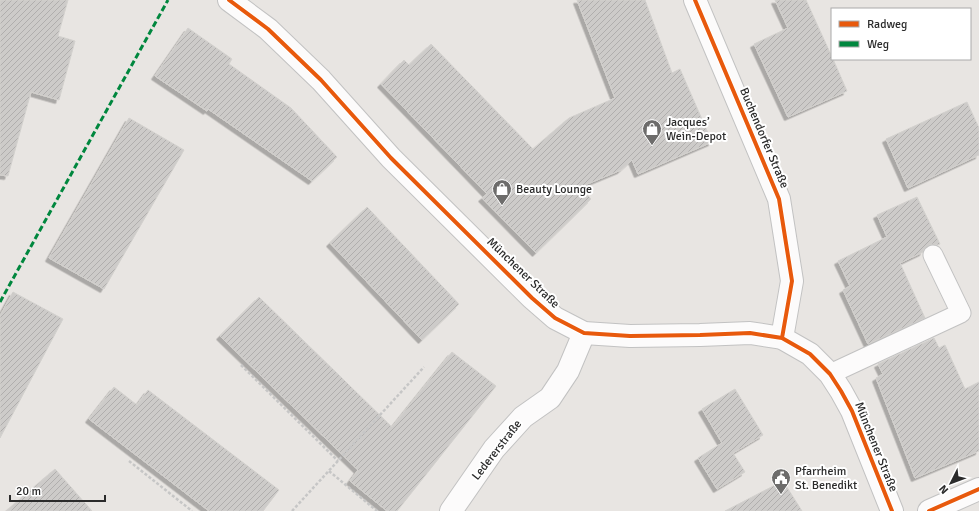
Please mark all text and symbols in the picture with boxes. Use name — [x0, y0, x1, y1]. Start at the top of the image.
legend — [831, 8, 971, 60]
text: Radweg — [867, 17, 907, 32]
text: Weg — [867, 37, 889, 52]
street label: Buchendorfer Straße — [736, 85, 792, 191]
place label: Jacques’ Wein-Depot — [666, 115, 726, 144]
shop icon: Jacques’ Wein-Depot — [641, 118, 663, 146]
shop icon: Beauty Lounge — [491, 178, 513, 206]
place label: Beauty Lounge — [516, 182, 592, 197]
street label: Münchener Straße — [483, 234, 563, 312]
street label: Münchener Straße — [851, 400, 901, 494]
street label: Ledererstraße — [469, 417, 525, 483]
north arrow — [931, 463, 971, 503]
place label: Pfarrheim St. Benedikt — [795, 464, 857, 493]
public building icon: Pfarrheim St. Benedikt — [770, 467, 792, 495]
scale bar — [10, 477, 105, 503]
text: N — [937, 482, 951, 497]
text: 20 m — [16, 484, 41, 499]

